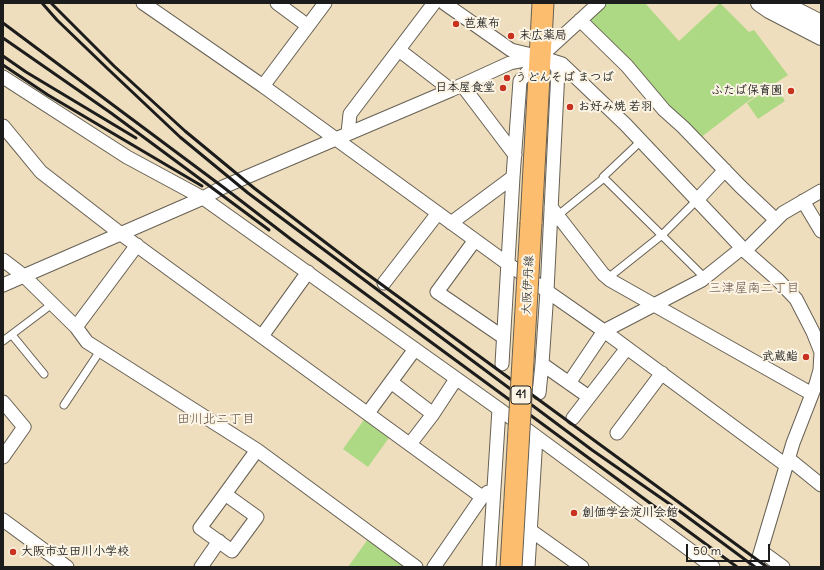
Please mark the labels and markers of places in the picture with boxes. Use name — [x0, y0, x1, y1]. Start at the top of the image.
place label: 芭蕉布 — [464, 17, 500, 31]
marker: 芭蕉布 — [451, 19, 461, 29]
place label: 末広薬局 — [519, 29, 567, 43]
marker: 末広薬局 — [506, 31, 516, 41]
place label: うどんそば まつば — [515, 71, 614, 85]
marker: うどんそば まつば — [502, 73, 512, 83]
place label: 日本屋食堂 — [435, 81, 495, 95]
marker: 日本屋食堂 — [498, 83, 508, 93]
place label: ふたば保育園 — [711, 84, 783, 98]
marker: ふたば保育園 — [786, 86, 796, 96]
place label: お好み焼 若羽 — [578, 100, 653, 114]
marker: お好み焼 若羽 — [565, 102, 575, 112]
place label: 武蔵鮨 — [762, 350, 798, 364]
marker: 武蔵鮨 — [801, 352, 811, 362]
place label: 創価学会淀川会館 — [582, 506, 678, 520]
marker: 創価学会淀川会館 — [569, 508, 579, 518]
place label: 大阪市立田川小学校 — [21, 545, 129, 559]
marker: 大阪市立田川小学校 — [8, 547, 18, 557]

